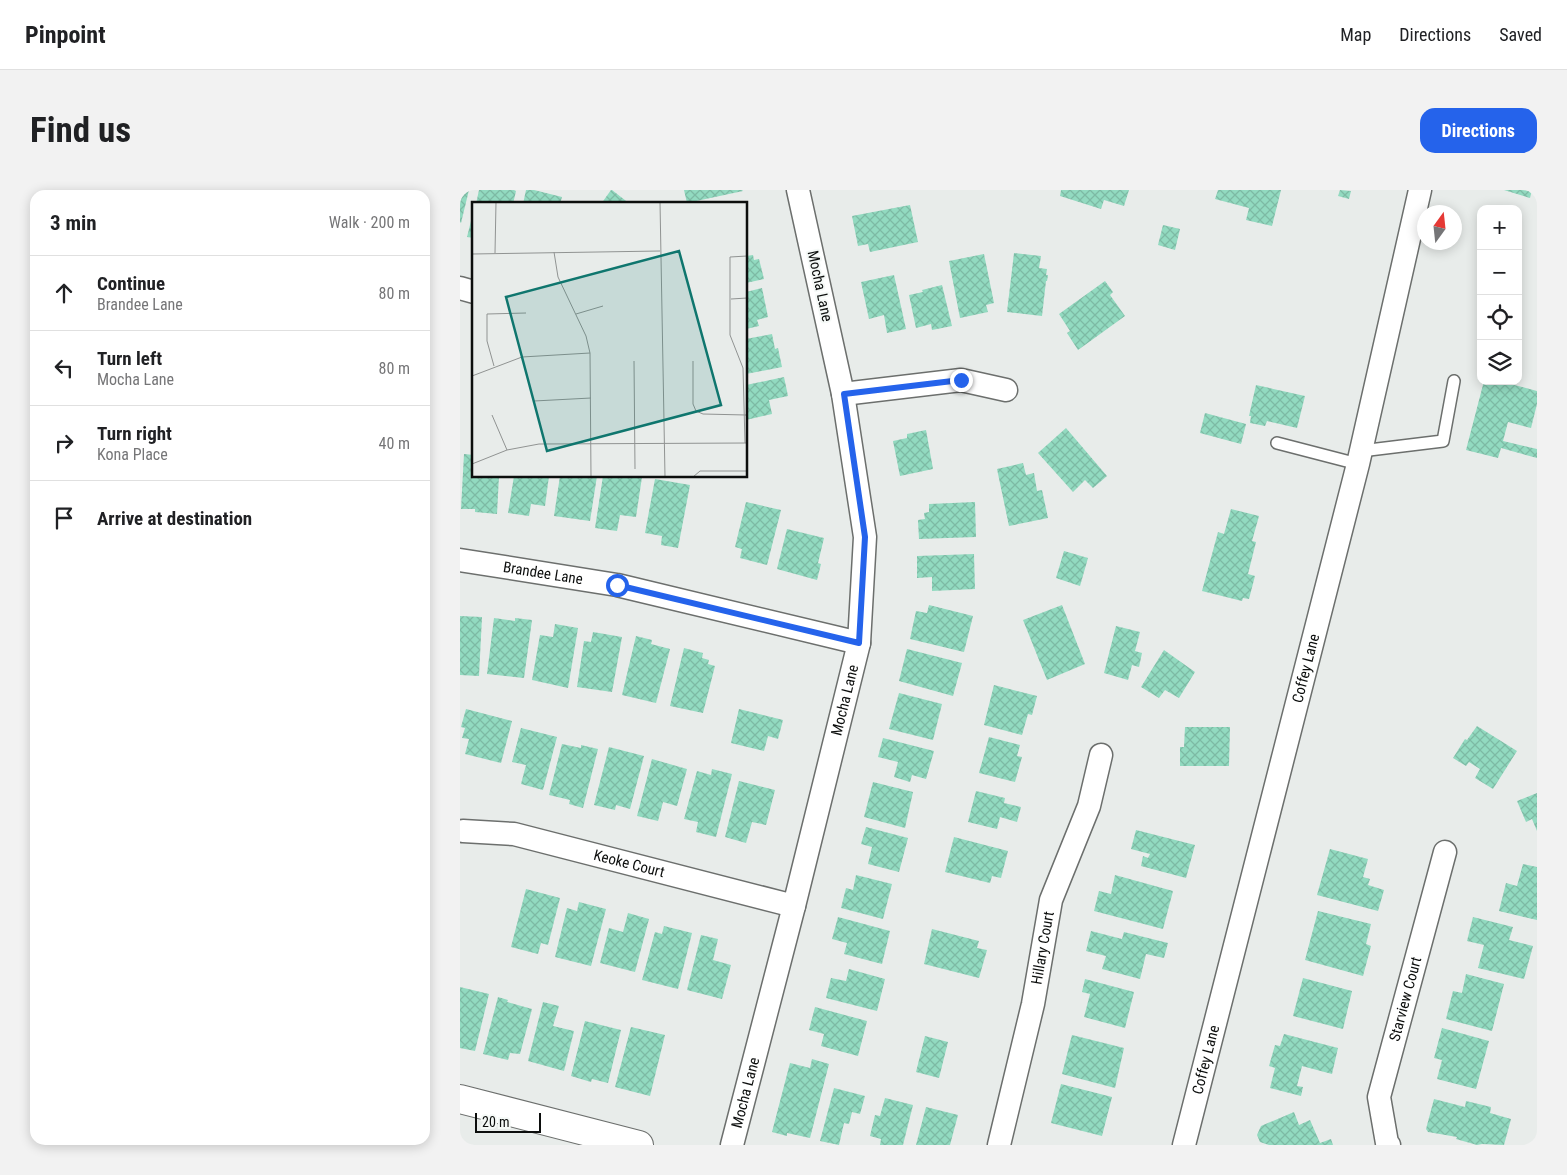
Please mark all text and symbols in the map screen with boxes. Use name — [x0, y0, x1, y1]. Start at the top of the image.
text: Pinpoint — [25, 21, 106, 49]
text: Map — [1340, 24, 1371, 45]
text: Directions — [1399, 24, 1471, 45]
text: Saved — [1499, 24, 1542, 45]
button: Directions — [1420, 108, 1537, 153]
text: Find us — [30, 110, 131, 151]
inset map — [472, 202, 748, 478]
north arrow — [1417, 205, 1462, 250]
map controls — [1477, 205, 1522, 385]
button: + — [1477, 205, 1522, 250]
text: 3 min — [50, 211, 97, 235]
text: Walk · 200 m — [329, 213, 410, 232]
street label: Mocha Lane — [804, 249, 836, 323]
button: − — [1477, 250, 1522, 295]
text: Continue — [97, 272, 165, 295]
icon: ahead — [50, 279, 78, 307]
text: 80 m — [378, 284, 410, 303]
text: Brandee Lane — [97, 295, 183, 314]
button: locate — [1477, 295, 1522, 340]
button: layers — [1477, 340, 1522, 385]
text: Turn left — [97, 347, 162, 370]
icon: left — [50, 354, 78, 382]
text: 80 m — [378, 359, 410, 378]
route end — [950, 369, 973, 392]
text: Mocha Lane — [97, 370, 174, 389]
text: Turn right — [97, 422, 172, 445]
icon: right — [50, 429, 78, 457]
text: 40 m — [378, 434, 410, 453]
text: Kona Place — [97, 445, 168, 464]
icon: arrive — [50, 504, 78, 532]
text: Arrive at destination — [97, 507, 252, 530]
street label: Brandee Lane — [502, 558, 584, 588]
route start — [606, 574, 629, 597]
street label: Coffey Lane — [1288, 632, 1323, 705]
street label: Mocha Lane — [827, 663, 862, 737]
street label: Keoke Court — [592, 846, 666, 881]
street label: Hillary Court — [1028, 910, 1058, 986]
street label: Starview Court — [1385, 955, 1425, 1043]
street label: Coffey Lane — [1188, 1023, 1223, 1096]
street label: Mocha Lane — [728, 1055, 763, 1130]
scale bar — [475, 1110, 541, 1133]
text: 20 m — [482, 1114, 510, 1130]

